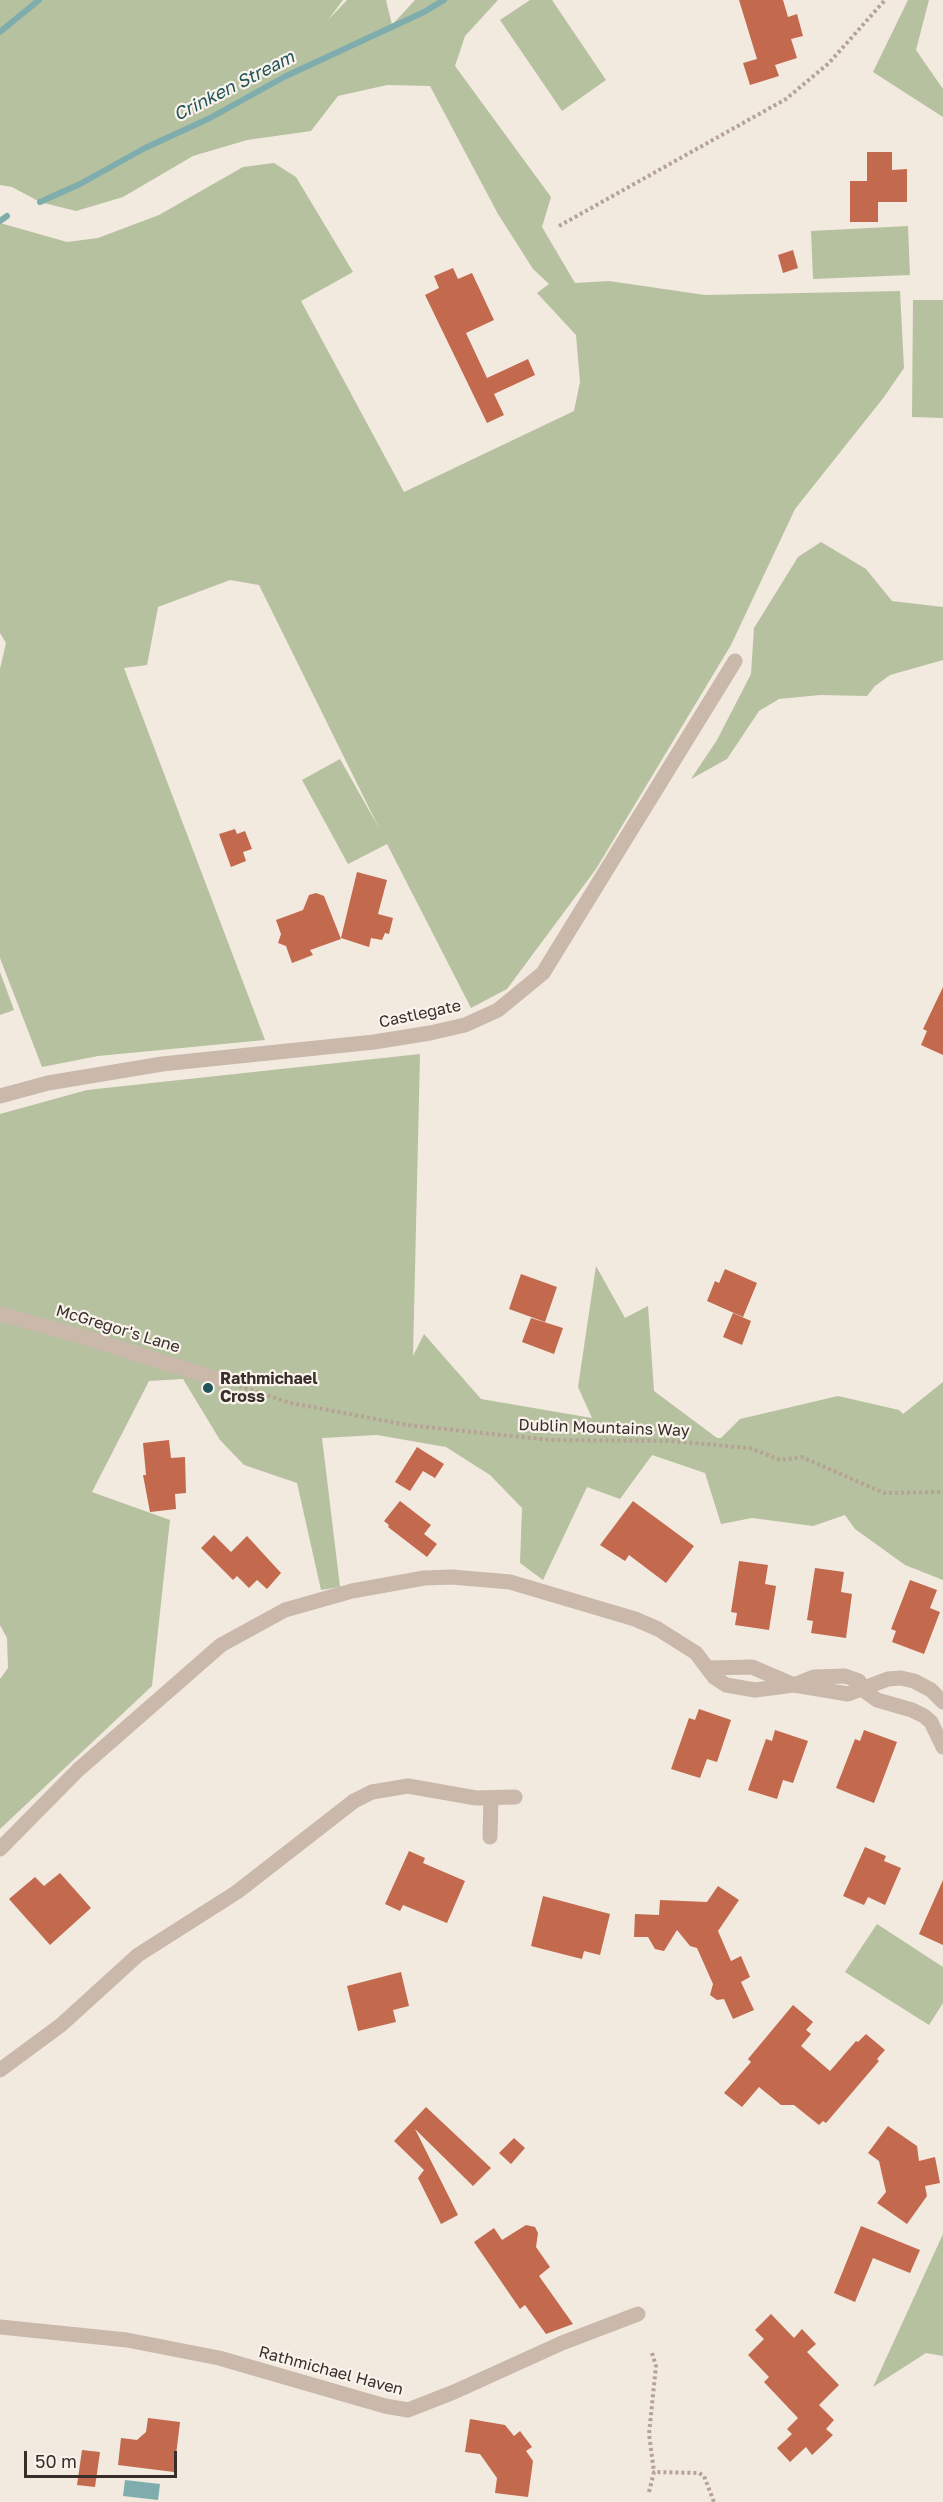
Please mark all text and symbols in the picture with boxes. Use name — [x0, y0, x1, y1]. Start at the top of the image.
water label: Crinken Stream — [170, 46, 298, 126]
street label: Castlegate — [377, 996, 463, 1032]
street label: McGregor's Lane — [54, 1301, 182, 1357]
place label: Rathmichael Cross — [220, 1369, 318, 1407]
marker: Rathmichael Cross — [201, 1381, 215, 1395]
street label: Dublin Mountains Way — [518, 1415, 690, 1441]
street label: Rathmichael Haven — [257, 2342, 405, 2400]
scale bar — [27, 2439, 180, 2477]
text: 50 m — [35, 2450, 77, 2472]

